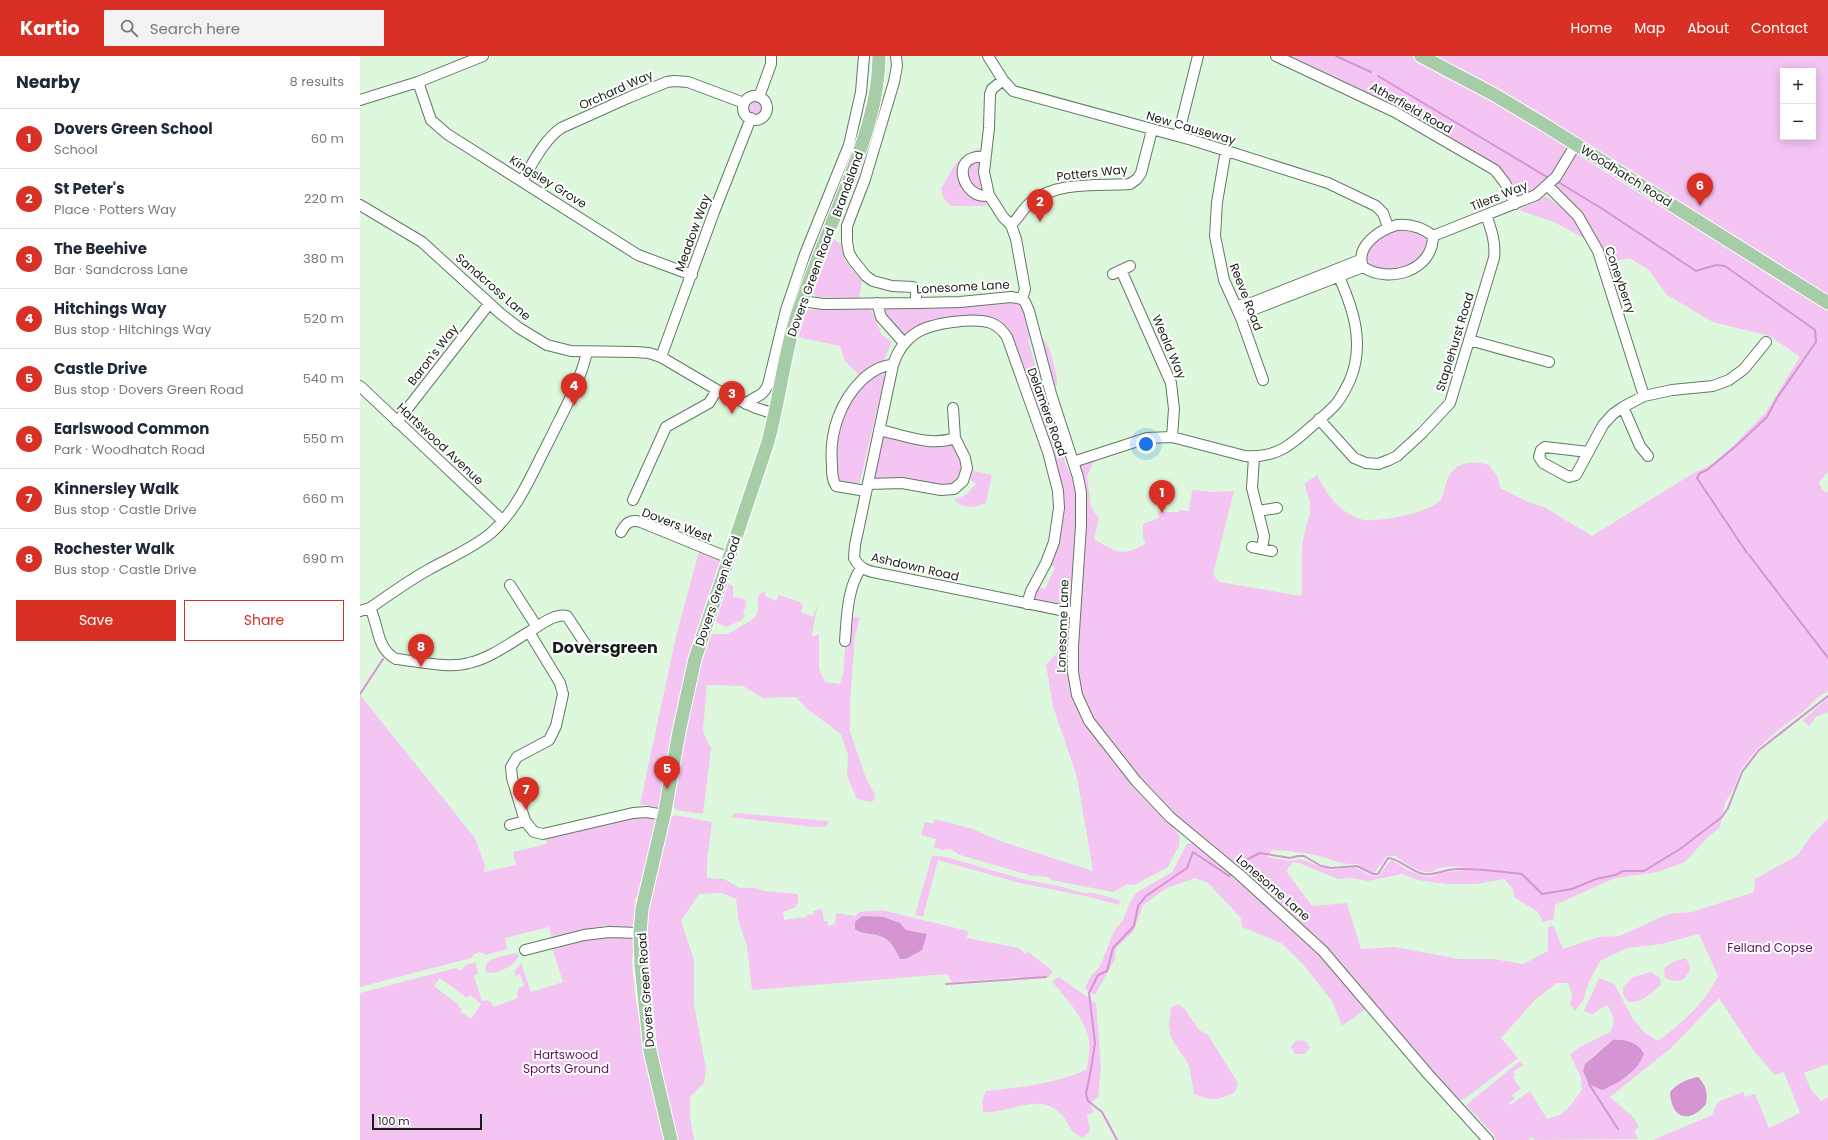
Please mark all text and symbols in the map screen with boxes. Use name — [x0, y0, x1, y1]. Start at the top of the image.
search box — [104, 10, 384, 46]
text: Kartio — [20, 15, 80, 42]
icon: search — [118, 17, 140, 39]
text: Search here — [150, 18, 240, 39]
text: Home — [1570, 18, 1612, 38]
text: Map — [1634, 18, 1665, 38]
text: About — [1687, 18, 1729, 38]
text: Contact — [1751, 18, 1808, 38]
street label: Orchard Way — [576, 66, 656, 113]
map controls — [1780, 68, 1816, 140]
button: + — [1780, 68, 1816, 104]
text: Nearby — [16, 70, 80, 94]
text: 8 results — [290, 72, 344, 91]
street label: Atherfield Road — [1367, 78, 1456, 137]
button: − — [1780, 104, 1816, 140]
street label: New Causeway — [1144, 107, 1238, 148]
text: Dovers Green School — [54, 118, 213, 139]
text: 1 — [27, 129, 31, 148]
text: 60 m — [311, 129, 344, 148]
text: School — [54, 140, 98, 159]
street label: Woodhatch Road — [1577, 141, 1675, 211]
street label: Brandsland — [828, 149, 867, 219]
street label: Kingsley Grove — [506, 151, 590, 212]
street label: Potters Way — [1056, 160, 1129, 185]
pin: 6 — [1687, 173, 1713, 206]
street label: Tilers Way — [1468, 176, 1530, 215]
text: St Peter's — [54, 178, 125, 199]
text: 2 — [25, 189, 33, 208]
text: 220 m — [304, 189, 344, 208]
pin: 2 — [1027, 189, 1053, 222]
street label: Meadow Way — [671, 191, 715, 274]
text: Place · Potters Way — [54, 200, 176, 219]
street label: Dovers Green Road — [783, 225, 838, 339]
text: The Beehive — [54, 238, 147, 259]
street label: Coneyberry — [1601, 244, 1640, 316]
text: 3 — [25, 249, 33, 268]
text: 380 m — [303, 249, 344, 268]
street label: Sandcross Lane — [452, 249, 535, 324]
text: Bar · Sandcross Lane — [54, 260, 188, 279]
street label: Reeve Road — [1226, 261, 1267, 333]
street label: Lonesome Lane — [916, 276, 1010, 297]
street label: Staplehurst Road — [1431, 290, 1478, 394]
text: Hitchings Way — [54, 298, 166, 319]
text: 4 — [25, 309, 33, 328]
text: 520 m — [303, 309, 344, 328]
street label: Weald Way — [1148, 312, 1191, 382]
text: Bus stop · Hitchings Way — [54, 320, 211, 339]
street label: Baron's Way — [403, 320, 462, 389]
text: Castle Drive — [54, 358, 147, 379]
street label: Delamere Road — [1024, 365, 1071, 458]
text: 5 — [25, 369, 33, 388]
text: 540 m — [303, 369, 344, 388]
pin: 4 — [561, 373, 587, 406]
text: Bus stop · Dovers Green Road — [54, 380, 244, 399]
pin: 3 — [719, 381, 745, 414]
street label: Hartswood Avenue — [393, 399, 487, 488]
text: Earlswood Common — [54, 418, 209, 439]
text: 6 — [25, 429, 33, 448]
text: 550 m — [303, 429, 344, 448]
your location — [1136, 434, 1156, 454]
text: Park · Woodhatch Road — [54, 440, 205, 459]
text: Kinnersley Walk — [54, 478, 179, 499]
pin: 1 — [1149, 480, 1175, 513]
text: 7 — [26, 489, 32, 508]
text: 660 m — [302, 489, 344, 508]
text: Bus stop · Castle Drive — [54, 500, 197, 519]
street label: Dovers West — [640, 503, 715, 546]
street label: Dovers Green Road — [691, 534, 744, 648]
text: Rochester Walk — [54, 538, 175, 559]
street label: Ashdown Road — [869, 548, 961, 585]
text: 8 — [25, 549, 33, 568]
text: 690 m — [303, 549, 344, 568]
text: Bus stop · Castle Drive — [54, 560, 197, 579]
street label: Lonesome Lane — [1052, 579, 1073, 673]
button: Save — [16, 600, 176, 641]
button: Share — [184, 600, 344, 641]
pin: 8 — [408, 634, 434, 667]
district label: Doversgreen — [552, 636, 658, 659]
pin: 5 — [654, 756, 680, 789]
pin: 7 — [513, 777, 539, 810]
street label: Lonesome Lane — [1233, 851, 1314, 925]
street label: Dovers Green Road — [633, 932, 658, 1048]
park label: Felland Copse — [1727, 939, 1813, 956]
park label: Hartswood Sports Ground — [523, 1046, 609, 1077]
scale bar — [372, 1112, 482, 1131]
text: 100 m — [378, 1113, 410, 1129]

